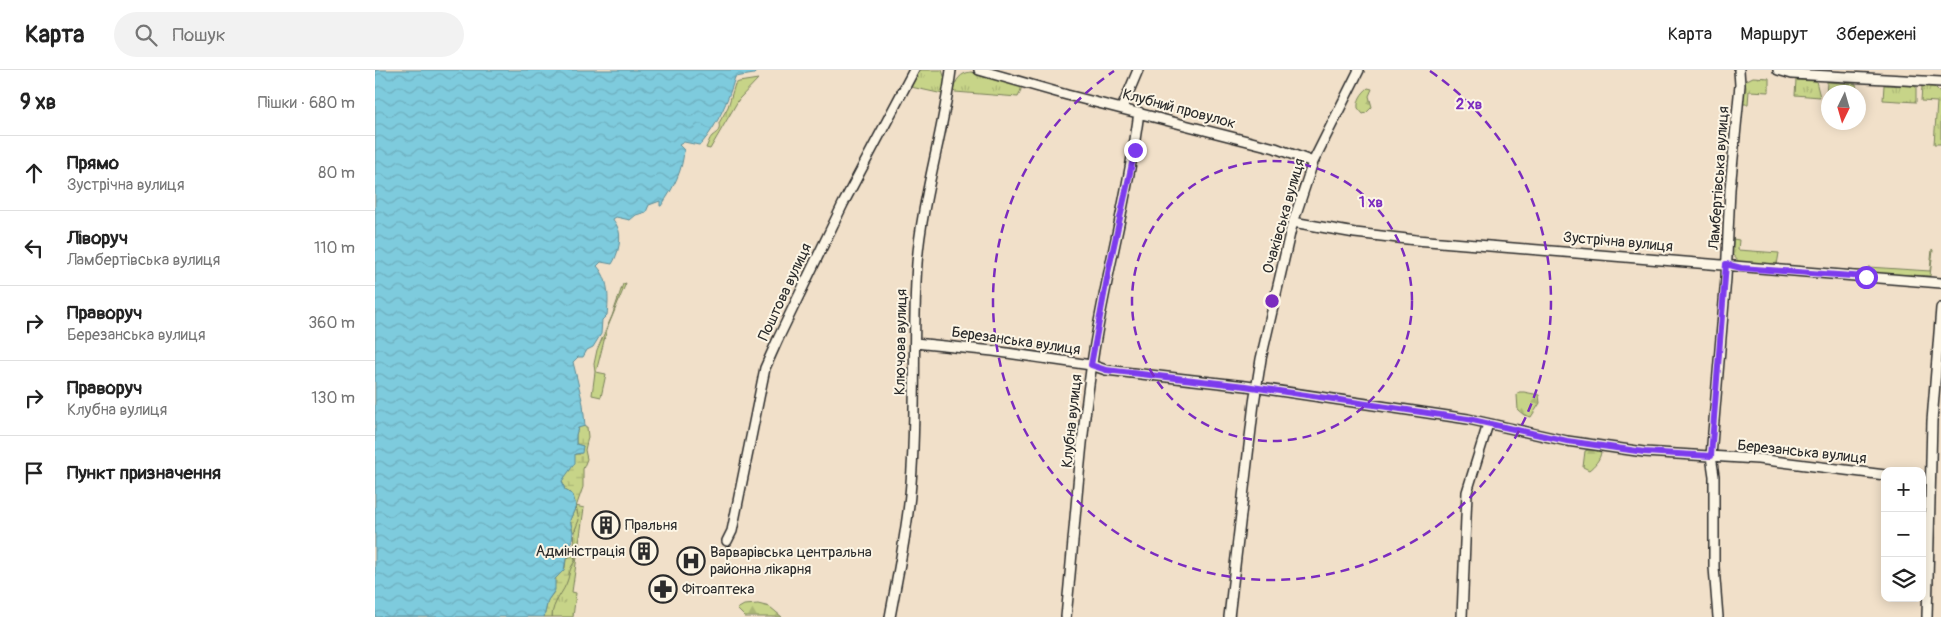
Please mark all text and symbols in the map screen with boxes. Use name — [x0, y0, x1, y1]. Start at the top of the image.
search box — [114, 12, 464, 57]
text: Карта — [25, 20, 84, 49]
icon: search — [132, 21, 160, 49]
text: Пошук — [172, 23, 225, 47]
text: Карта — [1668, 23, 1712, 46]
text: Маршрут — [1740, 23, 1808, 46]
text: Збережені — [1836, 23, 1916, 46]
street label: Клубний провулок — [1120, 85, 1238, 133]
north arrow — [1821, 85, 1866, 130]
text: 9 хв — [20, 89, 56, 116]
text: Пішки · 680 m — [258, 93, 355, 113]
text: 2 хв — [1456, 95, 1482, 114]
street label: Ламбертівська вулиця — [1704, 106, 1733, 251]
route end — [1124, 139, 1147, 162]
text: Прямо — [67, 151, 119, 175]
street label: Очаківська вулиця — [1258, 156, 1310, 276]
icon: ahead — [20, 159, 48, 187]
text: 80 m — [318, 163, 355, 183]
text: Зустрічна вулиця — [67, 175, 184, 195]
text: 1 хв — [1359, 193, 1383, 212]
text: Ліворуч — [67, 226, 128, 250]
street label: Зустрічна вулиця — [1562, 228, 1674, 256]
icon: left — [20, 234, 48, 262]
text: 110 m — [314, 238, 355, 258]
street label: Поштова вулиця — [754, 240, 816, 344]
text: Ламбертівська вулиця — [67, 250, 220, 270]
route start — [1855, 266, 1878, 289]
street label: Ключова вулиця — [891, 289, 911, 395]
centre of rings — [1263, 292, 1281, 310]
text: Праворуч — [67, 301, 142, 325]
icon: right — [20, 309, 48, 337]
text: 360 m — [308, 313, 355, 333]
street label: Березанська вулиця — [950, 323, 1082, 359]
text: Березанська вулиця — [67, 325, 206, 345]
street label: Клубна вулиця — [1058, 373, 1086, 469]
text: Праворуч — [67, 376, 142, 400]
icon: right — [20, 384, 48, 412]
text: 130 m — [311, 388, 355, 408]
text: Клубна вулиця — [67, 400, 167, 420]
street label: Березанська вулиця — [1736, 436, 1868, 468]
icon: arrive — [20, 459, 48, 487]
text: Пункт призначення — [67, 461, 221, 485]
map controls — [1881, 467, 1926, 602]
button: + — [1881, 467, 1926, 512]
building icon: Пральня — [591, 510, 621, 540]
button: − — [1881, 512, 1926, 557]
place label: Пральня — [625, 516, 677, 535]
building icon: Адміністрація — [629, 536, 659, 566]
place label: Адміністрація — [536, 542, 625, 561]
place label: Варварівська центральна районна лікарня — [710, 543, 872, 579]
hospital icon: Варварівська центральна районна лікарня — [676, 546, 706, 576]
button: layers — [1881, 557, 1926, 602]
pharmacy icon: Фітоаптека — [648, 574, 678, 604]
place label: Фітоаптека — [682, 580, 755, 599]

